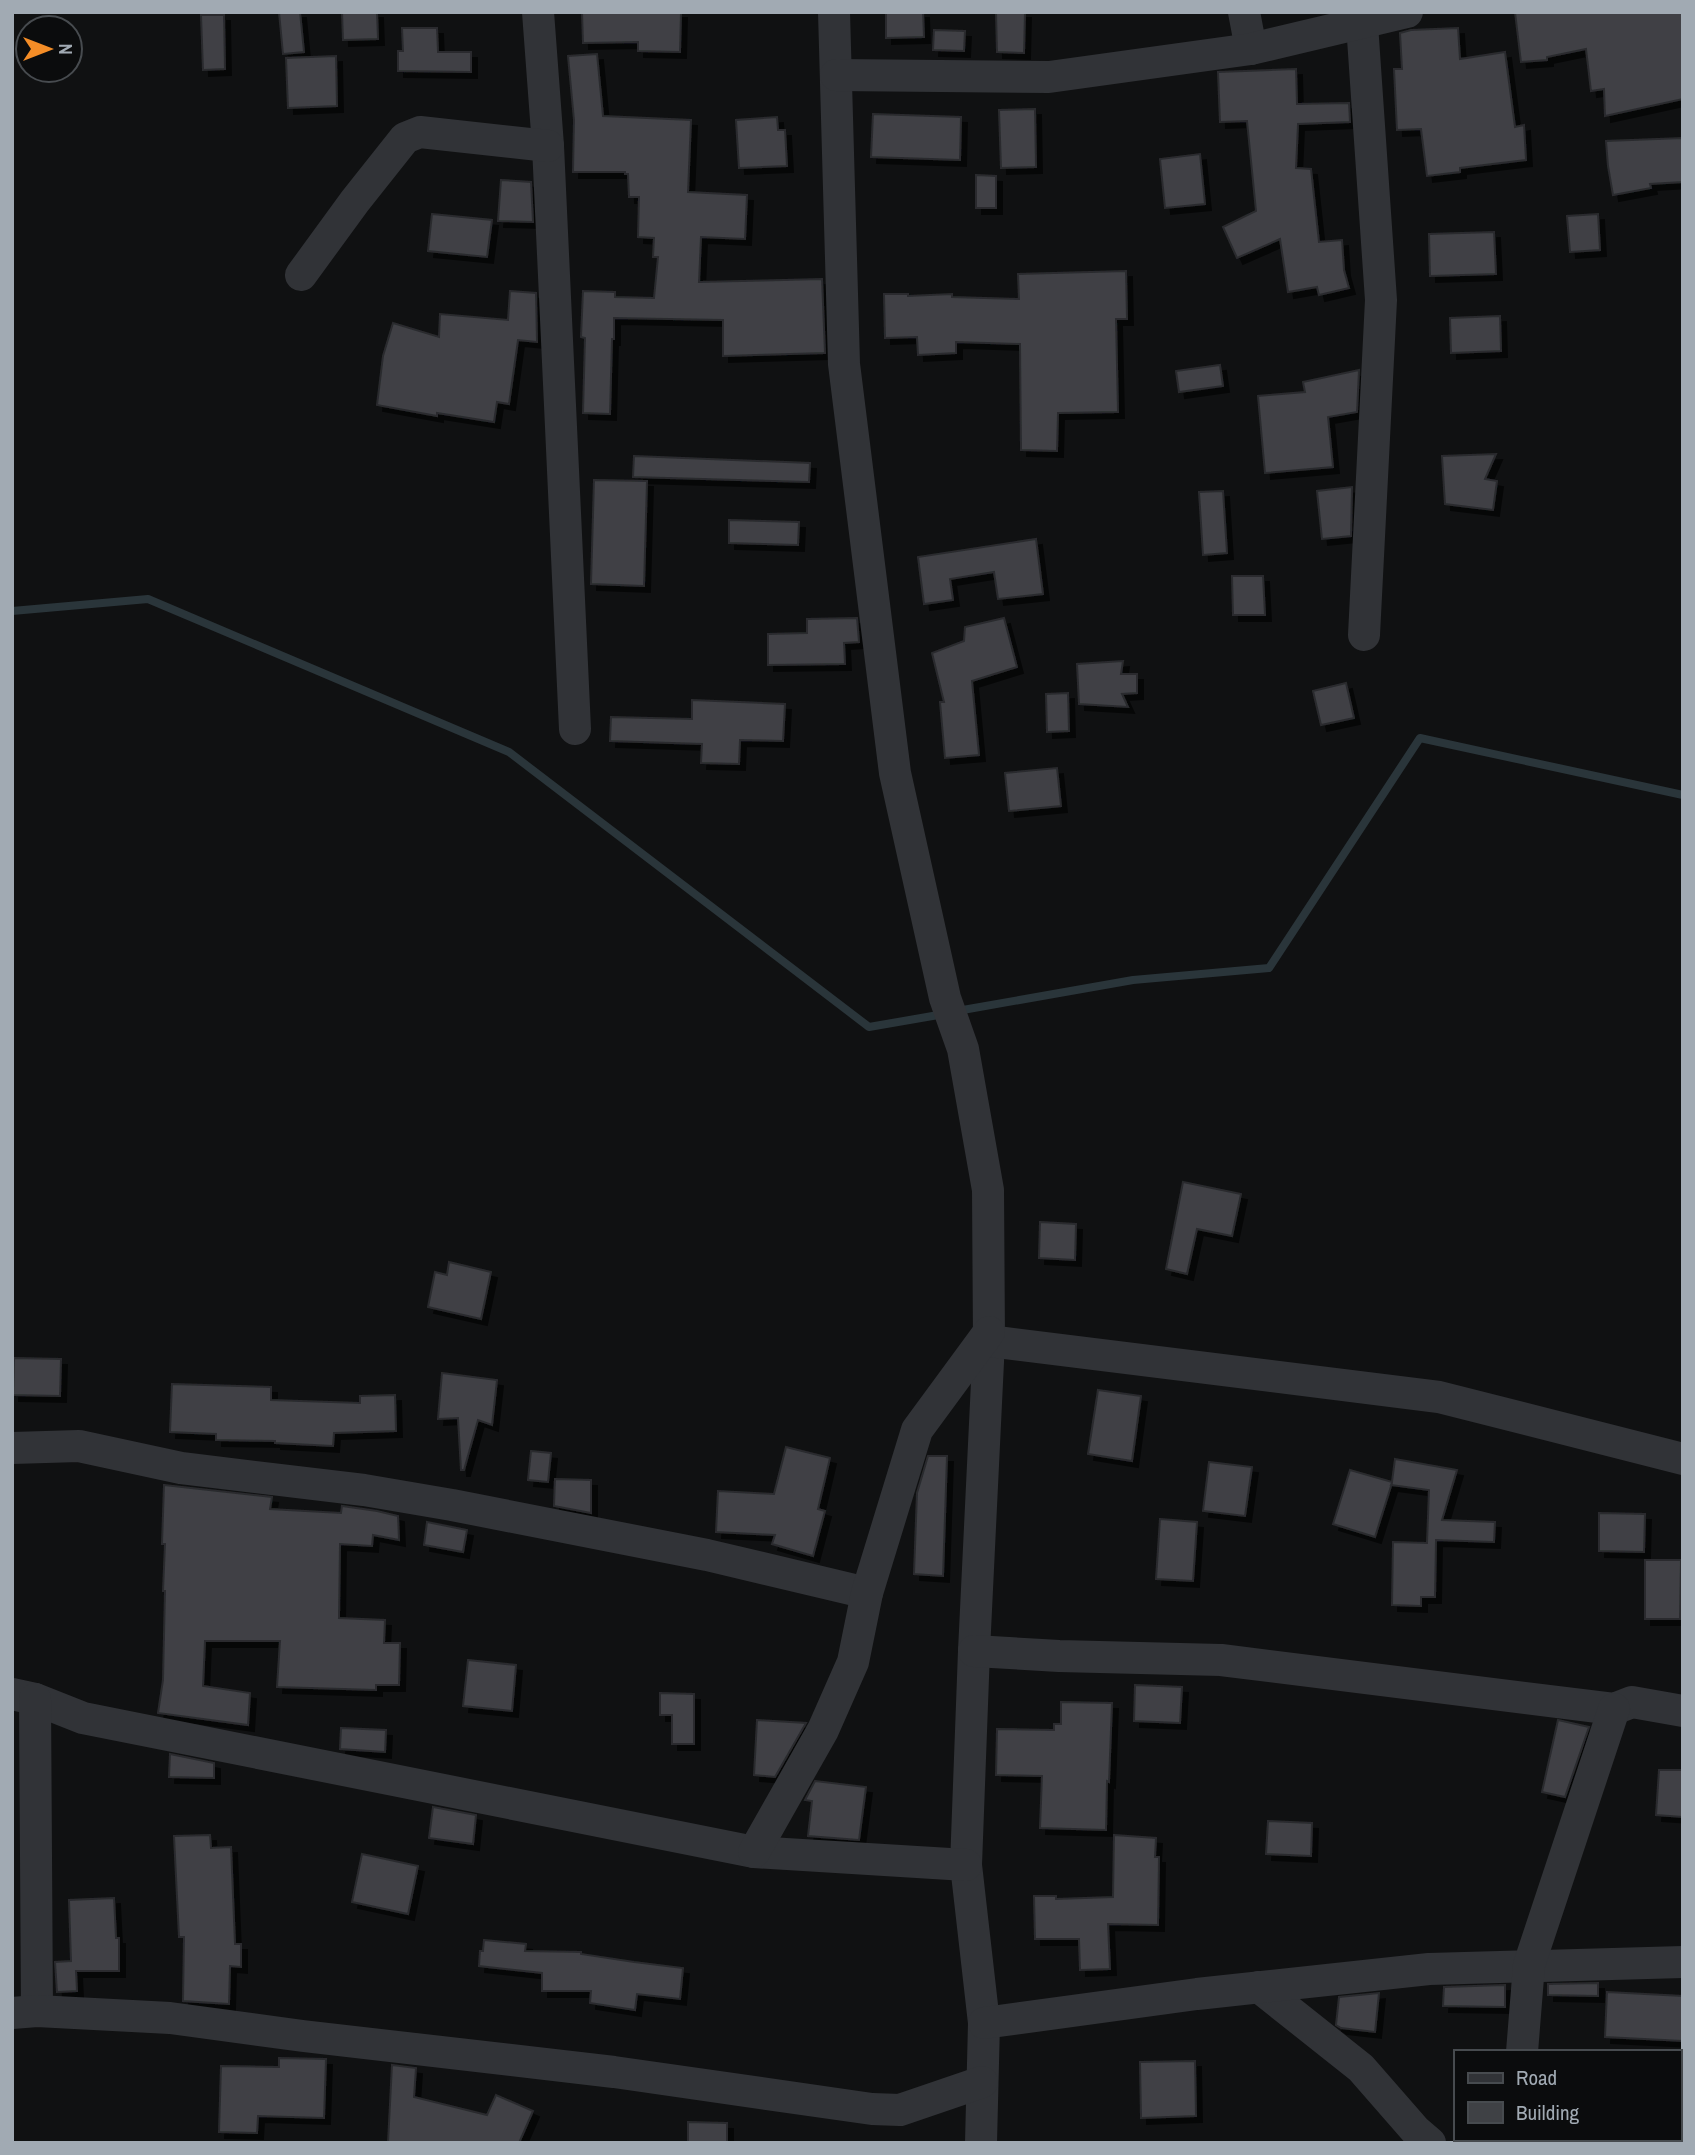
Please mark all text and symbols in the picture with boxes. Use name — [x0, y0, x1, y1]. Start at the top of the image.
north arrow — [14, 14, 84, 84]
text: N — [53, 43, 79, 55]
legend — [1454, 2050, 1681, 2141]
text: Road — [1516, 2063, 1557, 2092]
text: Building — [1516, 2098, 1580, 2127]

